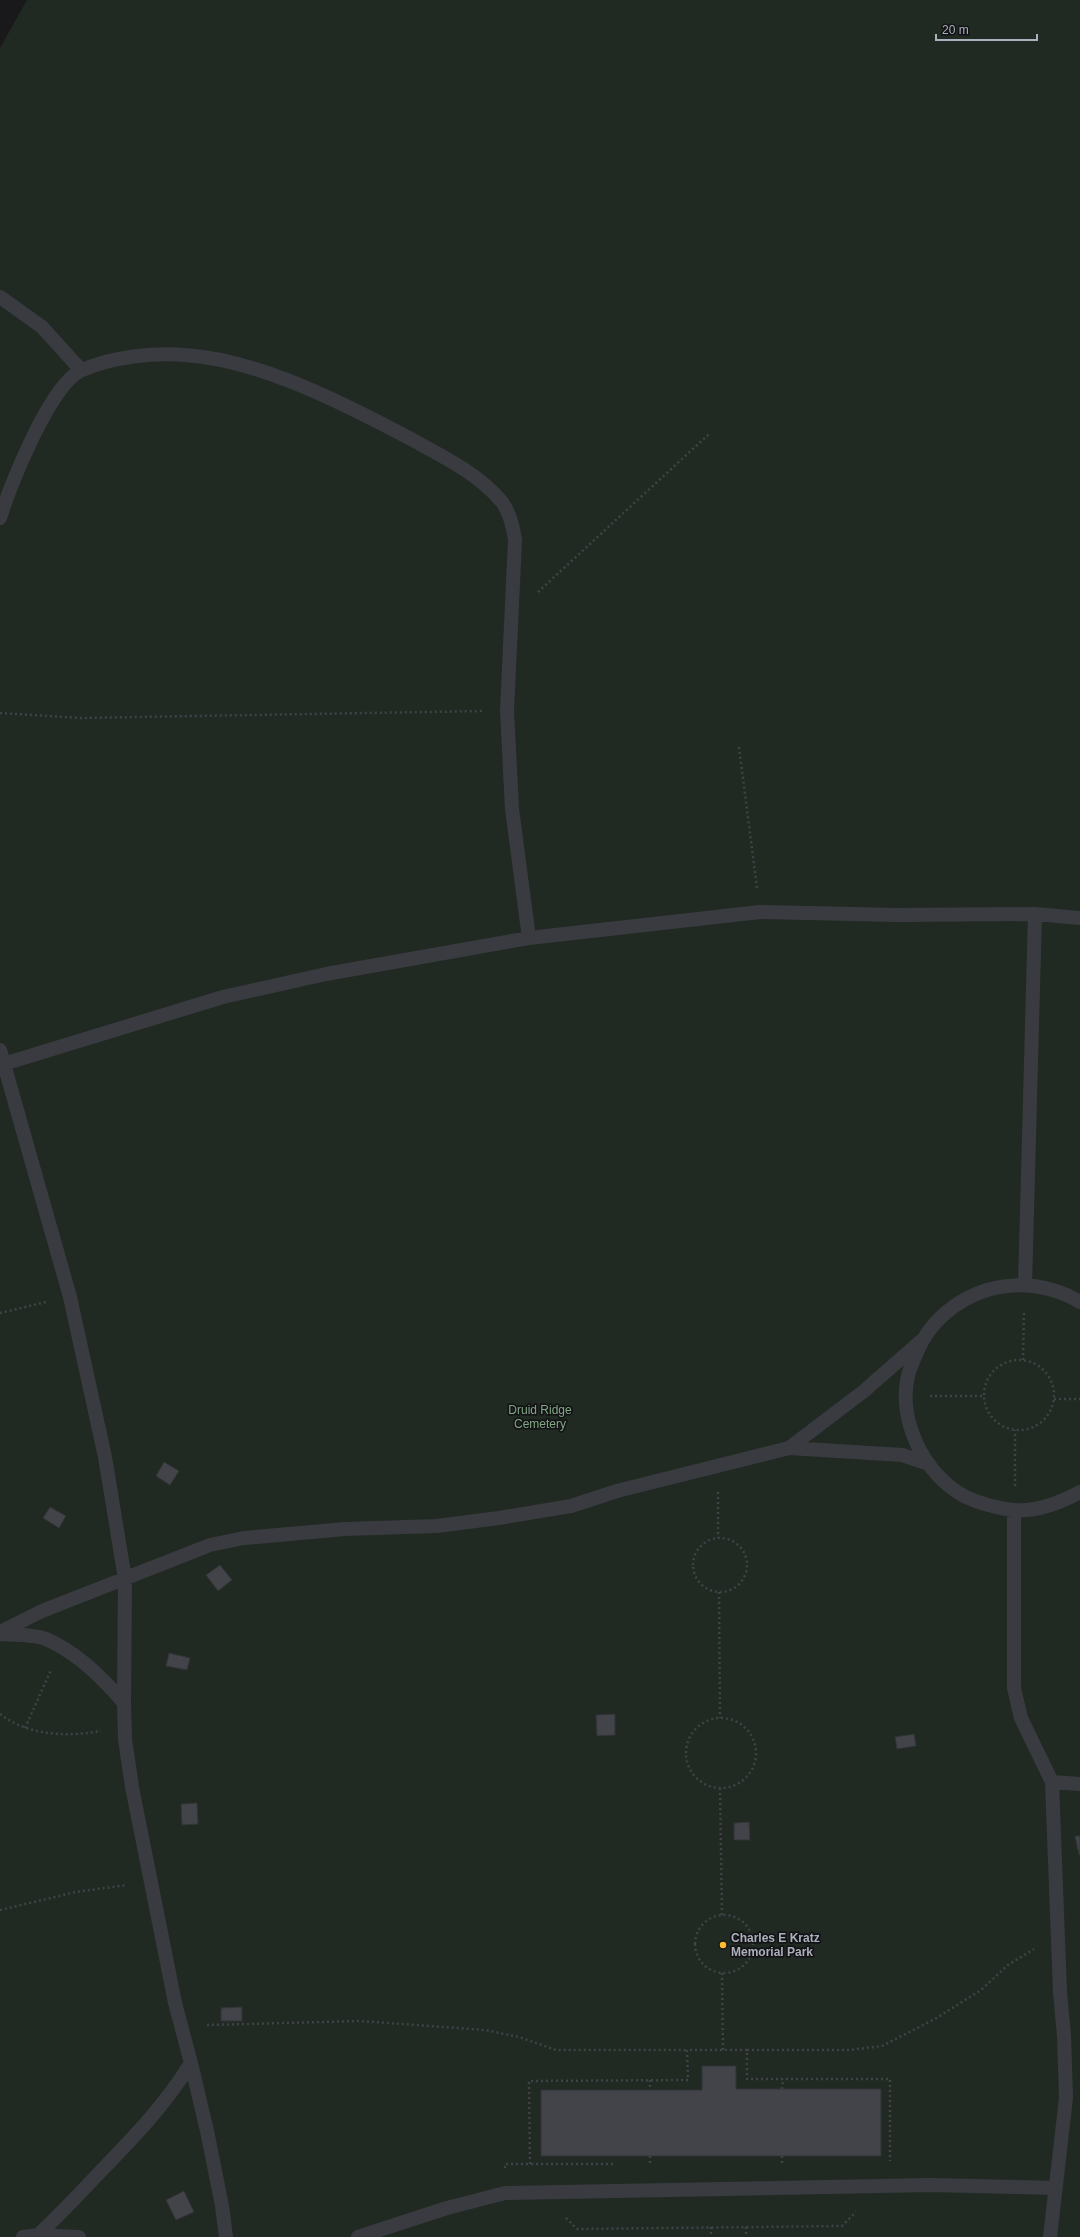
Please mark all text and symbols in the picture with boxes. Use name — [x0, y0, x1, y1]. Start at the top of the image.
scale bar — [936, 16, 1037, 42]
text: 20 m — [942, 23, 969, 37]
park label: Druid Ridge Cemetery — [508, 1403, 572, 1431]
place label: Charles E Kratz Memorial Park — [731, 1931, 820, 1959]
marker: Charles E Kratz Memorial Park — [718, 1940, 728, 1950]

